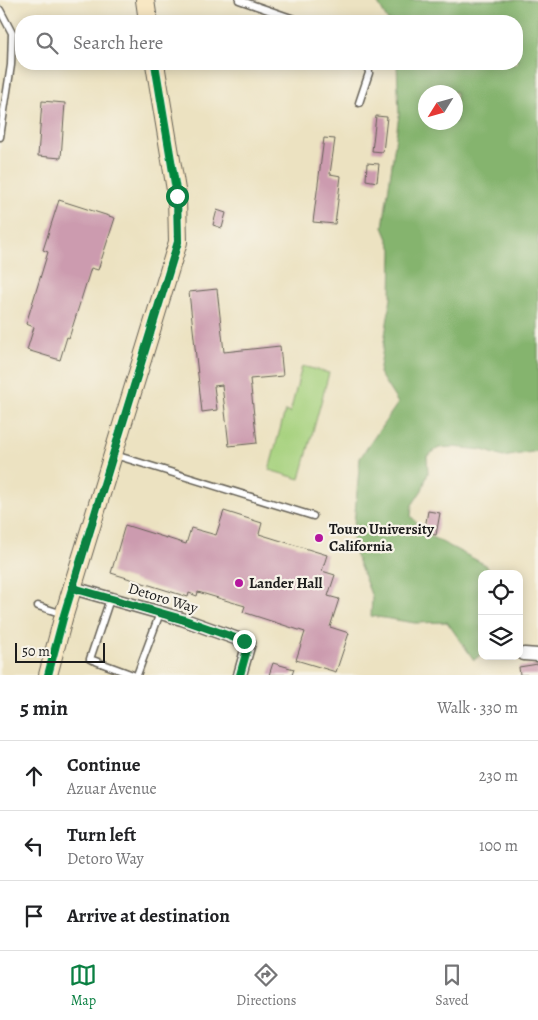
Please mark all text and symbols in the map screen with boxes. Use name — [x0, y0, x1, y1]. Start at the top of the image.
search box — [15, 15, 523, 70]
icon: search — [33, 29, 61, 57]
text: Search here — [73, 30, 163, 56]
north arrow — [418, 85, 463, 130]
route start — [166, 185, 189, 208]
place label: Touro University California — [329, 519, 435, 556]
marker: Touro University California — [313, 532, 325, 544]
map controls — [478, 570, 523, 660]
button: locate — [478, 570, 523, 615]
place label: Lander Hall — [249, 573, 323, 593]
marker: Lander Hall — [233, 577, 245, 589]
street label: Detoro Way — [126, 578, 201, 618]
button: layers — [478, 615, 523, 660]
route end — [233, 630, 256, 653]
scale bar — [15, 640, 105, 663]
text: 50 m — [22, 642, 50, 661]
text: 5 min — [20, 694, 68, 722]
text: Walk · 330 m — [437, 697, 518, 719]
text: Continue — [67, 752, 141, 778]
icon: ahead — [20, 762, 48, 790]
text: 230 m — [479, 765, 518, 787]
text: Azuar Avenue — [67, 778, 157, 800]
text: Turn left — [67, 822, 136, 848]
icon: left — [20, 832, 48, 860]
text: 100 m — [479, 835, 518, 857]
text: Detoro Way — [67, 848, 144, 870]
icon: arrive — [20, 902, 48, 930]
text: Arrive at destination — [67, 903, 230, 929]
tab: Map — [69, 961, 97, 1010]
tab: Directions — [236, 961, 296, 1010]
tab: Saved — [435, 961, 469, 1010]

